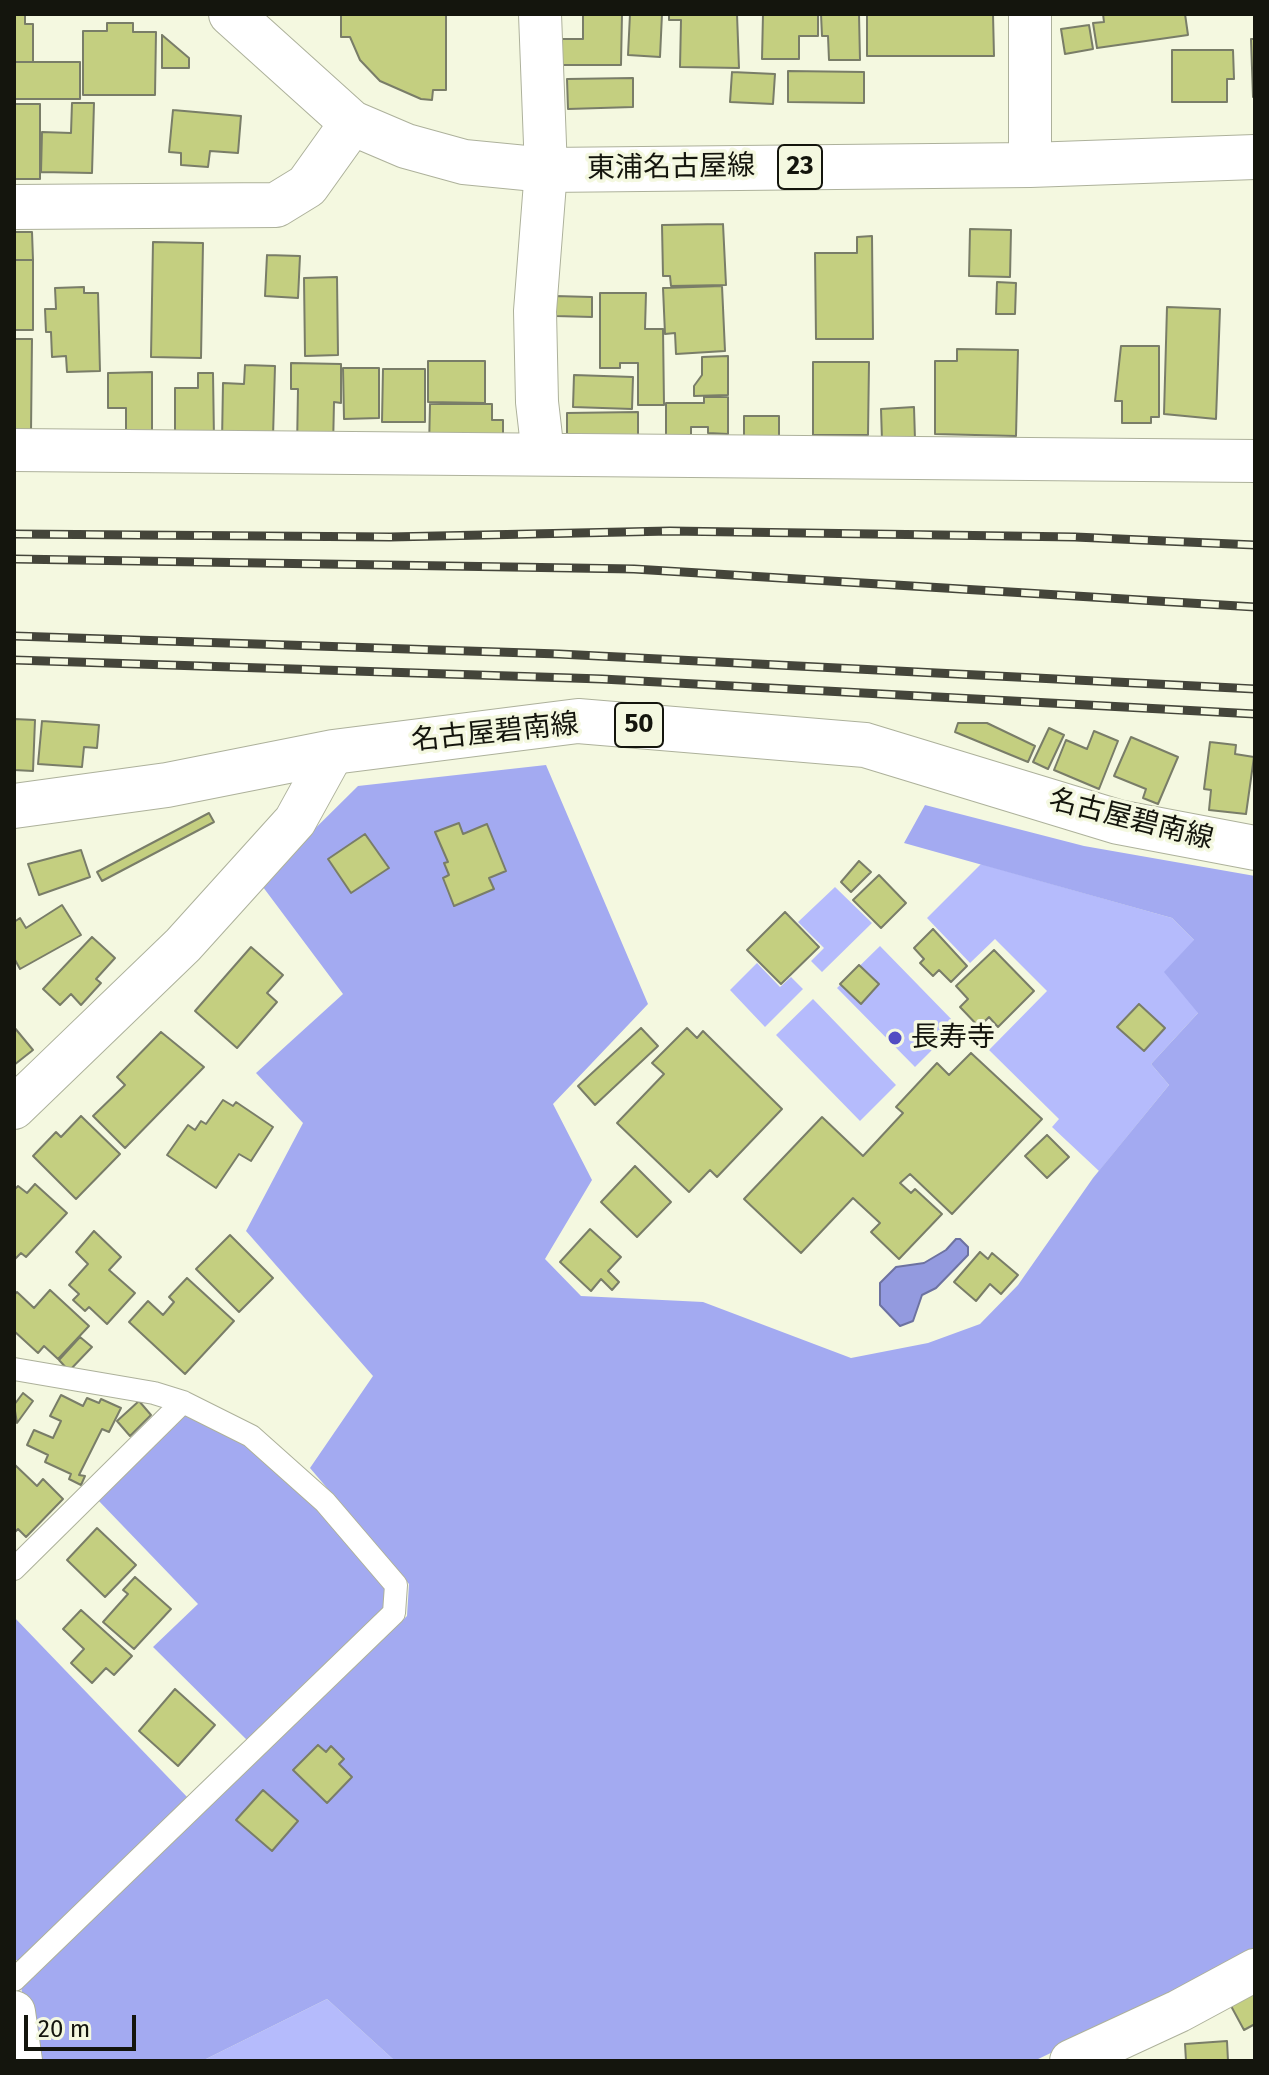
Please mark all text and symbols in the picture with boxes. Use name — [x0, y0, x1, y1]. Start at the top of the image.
road number: 23 — [778, 145, 822, 189]
street label: 東浦名古屋線 — [587, 150, 755, 186]
road number: 50 — [615, 703, 663, 747]
street label: 名古屋碧南線 — [410, 708, 580, 758]
street label: 名古屋碧南線 — [1045, 783, 1217, 857]
place label: 長寿寺 — [911, 1021, 995, 1055]
marker: 長寿寺 — [886, 1029, 904, 1047]
scale bar — [28, 1999, 140, 2049]
text: 20 m — [38, 2015, 90, 2043]

